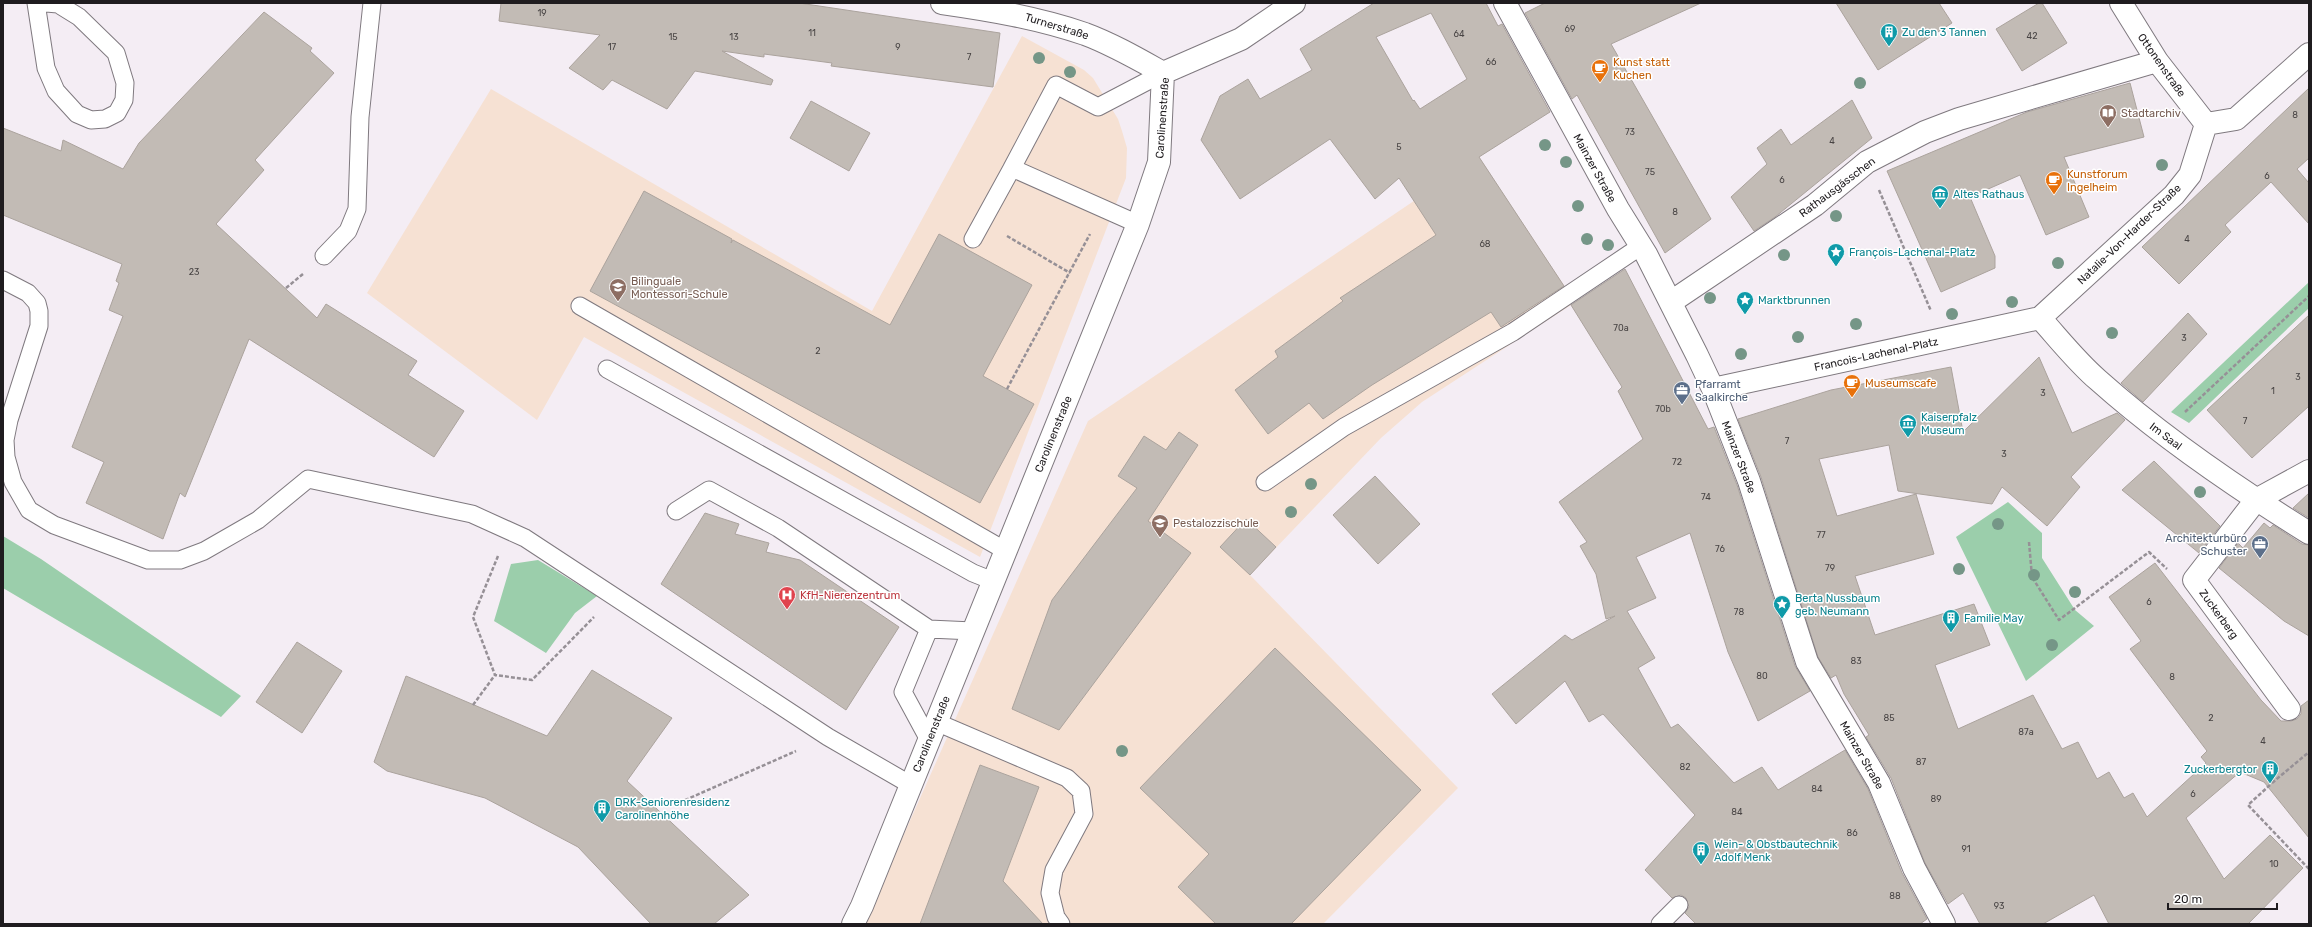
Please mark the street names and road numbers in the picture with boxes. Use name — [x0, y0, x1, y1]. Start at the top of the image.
street label: Turnerstraße — [1023, 11, 1090, 42]
street label: Ottonenstraße — [2135, 31, 2188, 100]
street label: Carolinenstraße — [1153, 77, 1172, 159]
street label: Mainzer Straße — [1570, 132, 1619, 205]
street label: Rathausgässchen — [1797, 155, 1878, 220]
street label: Natalie-Von-Harder-Straße — [2075, 181, 2184, 287]
street label: Francois-Lachenal-Platz — [1813, 335, 1940, 374]
street label: Carolinenstraße — [1032, 394, 1075, 474]
street label: Mainzer Straße — [1719, 419, 1758, 495]
street label: Im Saal — [2147, 420, 2184, 453]
street label: Zuckerberg — [2196, 587, 2241, 642]
street label: Carolinenstraße — [910, 694, 953, 774]
street label: Mainzer Straße — [1837, 719, 1886, 792]

